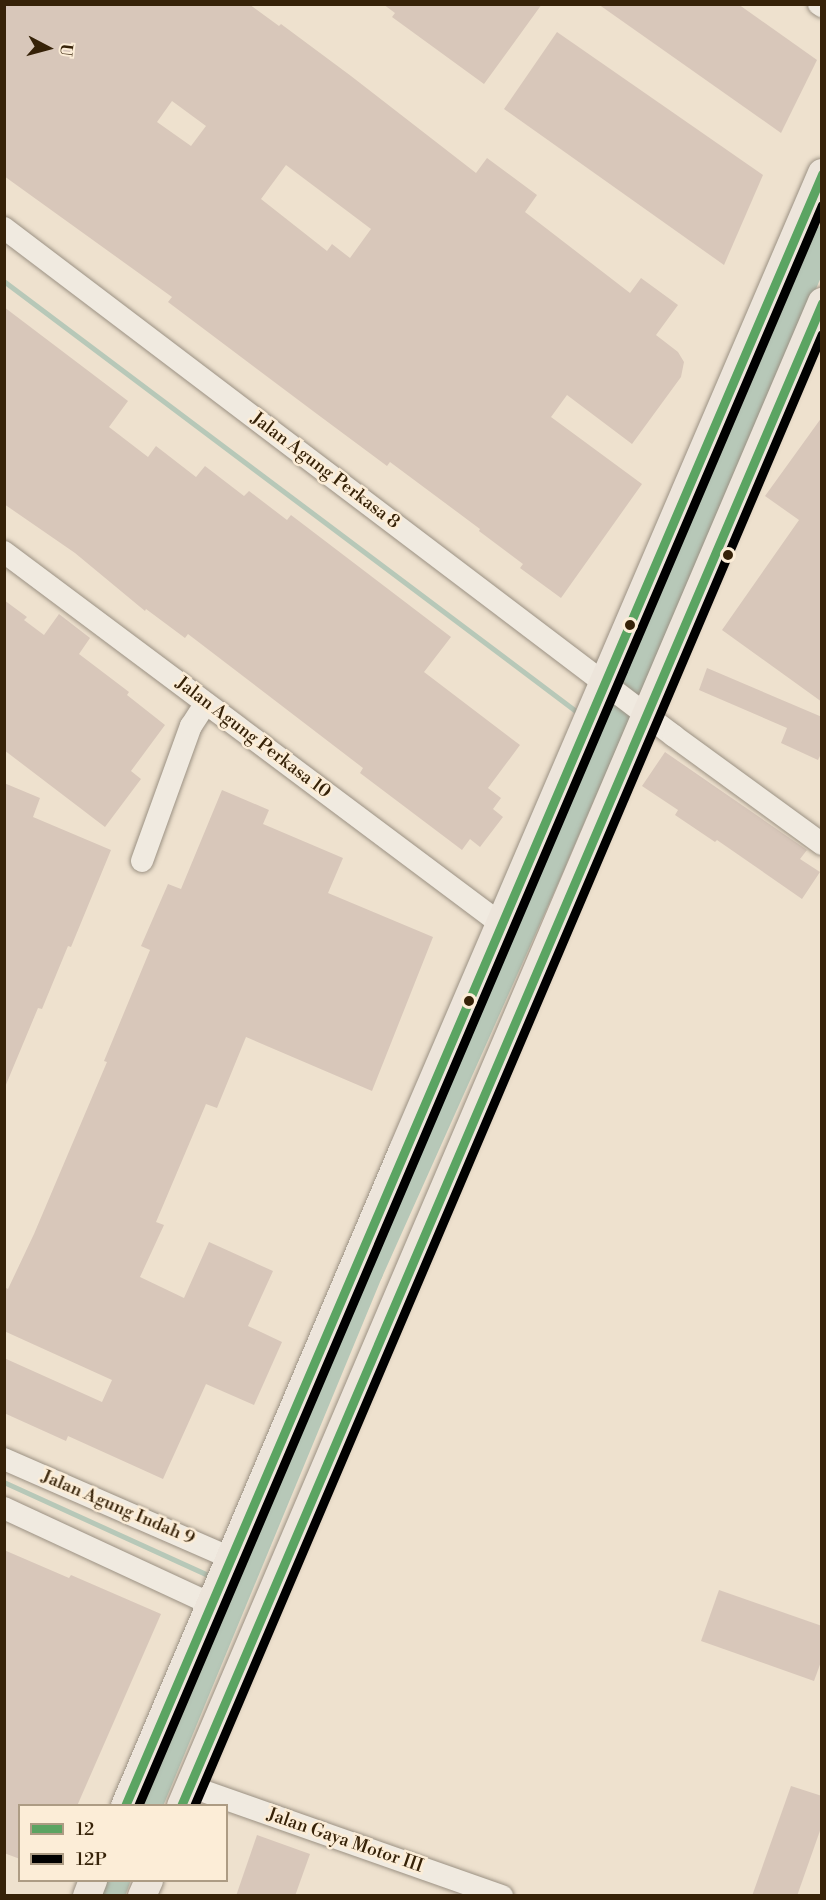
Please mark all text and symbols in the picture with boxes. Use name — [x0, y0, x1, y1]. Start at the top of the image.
north arrow — [18, 18, 78, 78]
text: U — [55, 43, 76, 57]
street label: Jalan Agung Perkasa 8 — [246, 408, 404, 534]
unlabelled marker — [722, 549, 734, 561]
unlabelled marker — [624, 619, 636, 631]
street label: Jalan Agung Perkasa 10 — [171, 673, 335, 803]
unlabelled marker — [463, 995, 475, 1007]
street label: Jalan Agung Indah 9 — [38, 1466, 198, 1550]
legend — [18, 1804, 228, 1882]
street label: Jalan Gaya Motor III — [264, 1804, 426, 1878]
text: 12 — [76, 1818, 94, 1841]
text: 12P — [76, 1848, 107, 1871]

